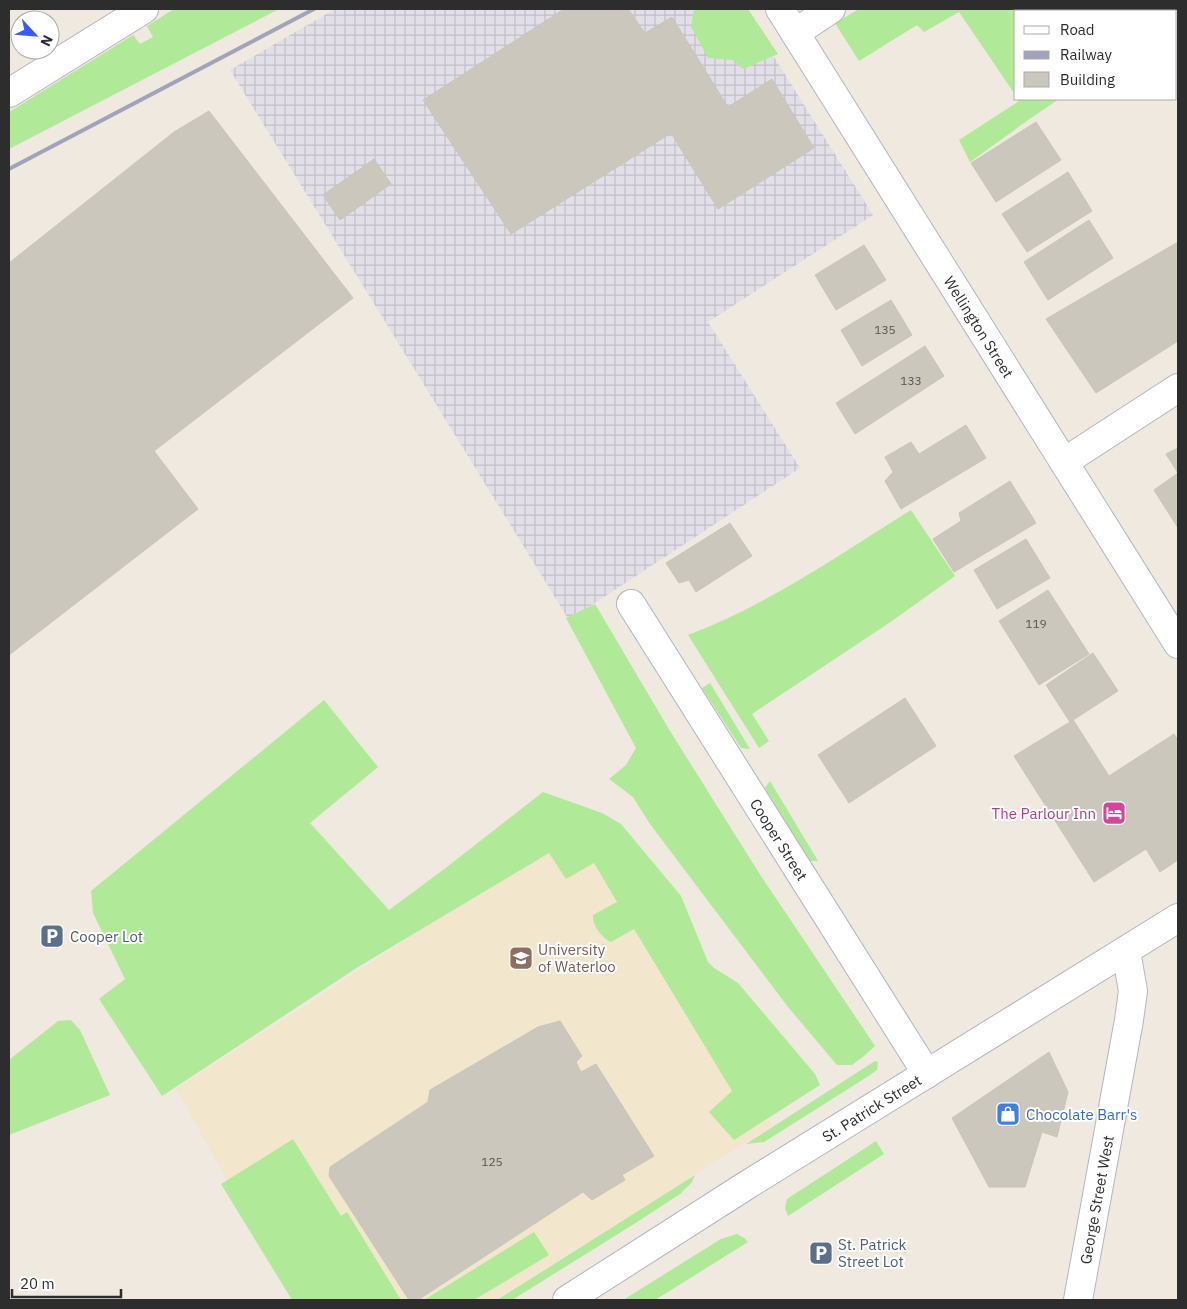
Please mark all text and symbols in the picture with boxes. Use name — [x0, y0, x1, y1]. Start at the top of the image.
north arrow — [10, 10, 60, 60]
legend — [1014, 10, 1177, 100]
text: Road — [1060, 20, 1095, 39]
text: N — [36, 32, 57, 49]
text: Railway — [1060, 45, 1113, 64]
text: Building — [1060, 70, 1115, 89]
street label: Wellington Street — [940, 272, 1018, 381]
house number: 135 — [874, 322, 896, 337]
house number: 133 — [900, 373, 922, 388]
house number: 119 — [1025, 616, 1047, 631]
street label: Cooper Street — [746, 795, 812, 884]
hotel icon: The Parlour Inn — [1101, 800, 1127, 826]
place label: The Parlour Inn — [992, 804, 1096, 823]
parking icon: Cooper Lot — [39, 923, 65, 949]
place label: Cooper Lot — [70, 927, 143, 946]
place label: University of Waterloo — [538, 940, 616, 976]
school or university icon: University of Waterloo — [508, 945, 534, 971]
street label: St. Patrick Street — [818, 1070, 925, 1146]
shop icon: Chocolate Barr's — [995, 1101, 1021, 1127]
place label: Chocolate Barr's — [1026, 1105, 1137, 1124]
street label: George Street West — [1075, 1134, 1117, 1266]
house number: 125 — [481, 1154, 503, 1169]
place label: St. Patrick Street Lot — [838, 1235, 907, 1271]
parking icon: St. Patrick Street Lot — [808, 1240, 834, 1266]
scale bar — [12, 1266, 121, 1298]
text: 20 m — [20, 1274, 55, 1293]

